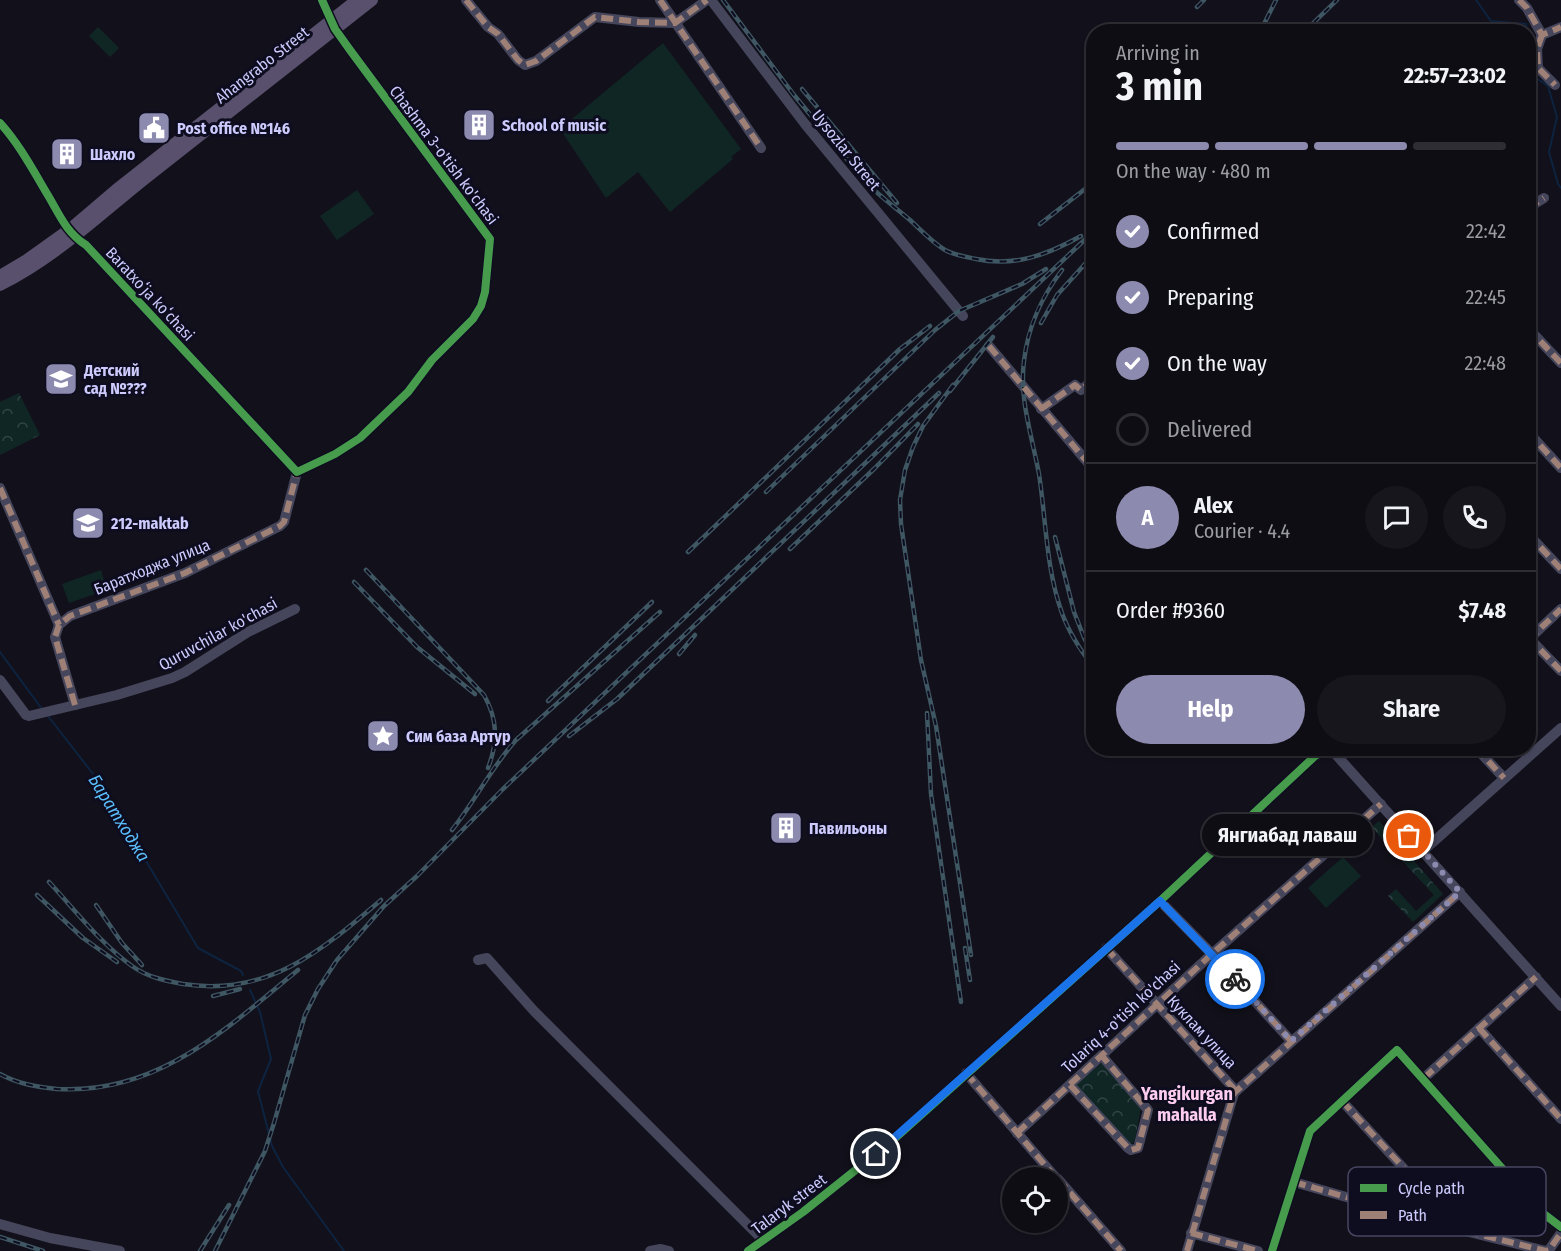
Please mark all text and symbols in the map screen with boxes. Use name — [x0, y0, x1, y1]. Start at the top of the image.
street label: Ahangrabo Street — [211, 22, 313, 107]
text: Arriving in — [1116, 41, 1200, 65]
text: 22:57–23:02 — [1404, 62, 1506, 89]
text: 3 min — [1116, 64, 1203, 110]
street label: Chashma 3-o'tish ko'chasi — [386, 82, 502, 228]
street label: Uysozlar Street — [808, 106, 885, 195]
building icon: School of music — [461, 107, 497, 143]
public building icon: Post office №146 — [136, 110, 172, 146]
place label: School of music — [502, 116, 606, 135]
place label: Post office №146 — [177, 119, 290, 138]
building icon: Шахло — [49, 136, 85, 172]
place label: Шахло — [90, 145, 136, 164]
text: On the way · 480 m — [1116, 159, 1271, 183]
icon: check — [1116, 215, 1149, 248]
text: Confirmed — [1167, 218, 1260, 245]
text: 22:42 — [1466, 219, 1506, 243]
street label: Baratxoʻja koʻchasi — [102, 243, 198, 345]
icon: check — [1116, 281, 1149, 314]
text: Preparing — [1167, 284, 1253, 311]
text: 22:45 — [1466, 285, 1506, 309]
icon: check — [1116, 347, 1149, 380]
text: On the way — [1167, 350, 1267, 377]
text: 22:48 — [1465, 351, 1506, 375]
school or university icon: Детский сад №??? — [43, 361, 79, 397]
place label: Детский сад №??? — [83, 361, 147, 398]
text: Delivered — [1167, 416, 1252, 443]
button: chat — [1365, 486, 1428, 549]
button: phone — [1443, 486, 1506, 549]
text: Alex — [1194, 492, 1233, 519]
text: A — [1142, 504, 1153, 531]
school or university icon: 212-maktab — [70, 505, 106, 541]
place label: 212-maktab — [110, 514, 189, 533]
text: Courier · 4.4 — [1194, 519, 1290, 543]
street label: Баратходжа улица — [91, 535, 213, 599]
street label: Quruvchilar ko'chasi — [155, 594, 281, 674]
text: Order #9360 — [1116, 597, 1225, 624]
text: $7.48 — [1459, 597, 1506, 624]
button: Help — [1116, 675, 1305, 744]
button: Share — [1317, 675, 1506, 744]
place icon: Сим база Артур — [365, 718, 401, 754]
place label: Сим база Артур — [406, 727, 511, 746]
water label: Баратходжа — [83, 770, 155, 866]
building icon: Павильоны — [768, 810, 804, 846]
pin — [1383, 810, 1434, 861]
callout: Янгиабад лаваш — [1202, 815, 1373, 857]
place label: Павильоны — [809, 819, 887, 838]
icon: bag — [1392, 819, 1425, 852]
text: Янгиабад лаваш — [1218, 823, 1357, 847]
courier — [1205, 949, 1265, 1009]
street label: Tolariq 4-o'tish ko'chasi — [1058, 957, 1184, 1077]
icon: bike — [1219, 963, 1252, 996]
street label: Куклам улица — [1163, 992, 1241, 1072]
district label: Yangikurgan mahalla — [1140, 1083, 1233, 1126]
pin — [850, 1128, 901, 1179]
icon: home — [859, 1137, 892, 1170]
map controls — [1002, 1167, 1068, 1233]
button: locate — [1002, 1167, 1068, 1233]
legend — [1348, 1167, 1546, 1236]
street label: Talaryk street — [748, 1169, 831, 1238]
text: Cycle path — [1398, 1179, 1465, 1198]
text: Path — [1398, 1206, 1427, 1225]

